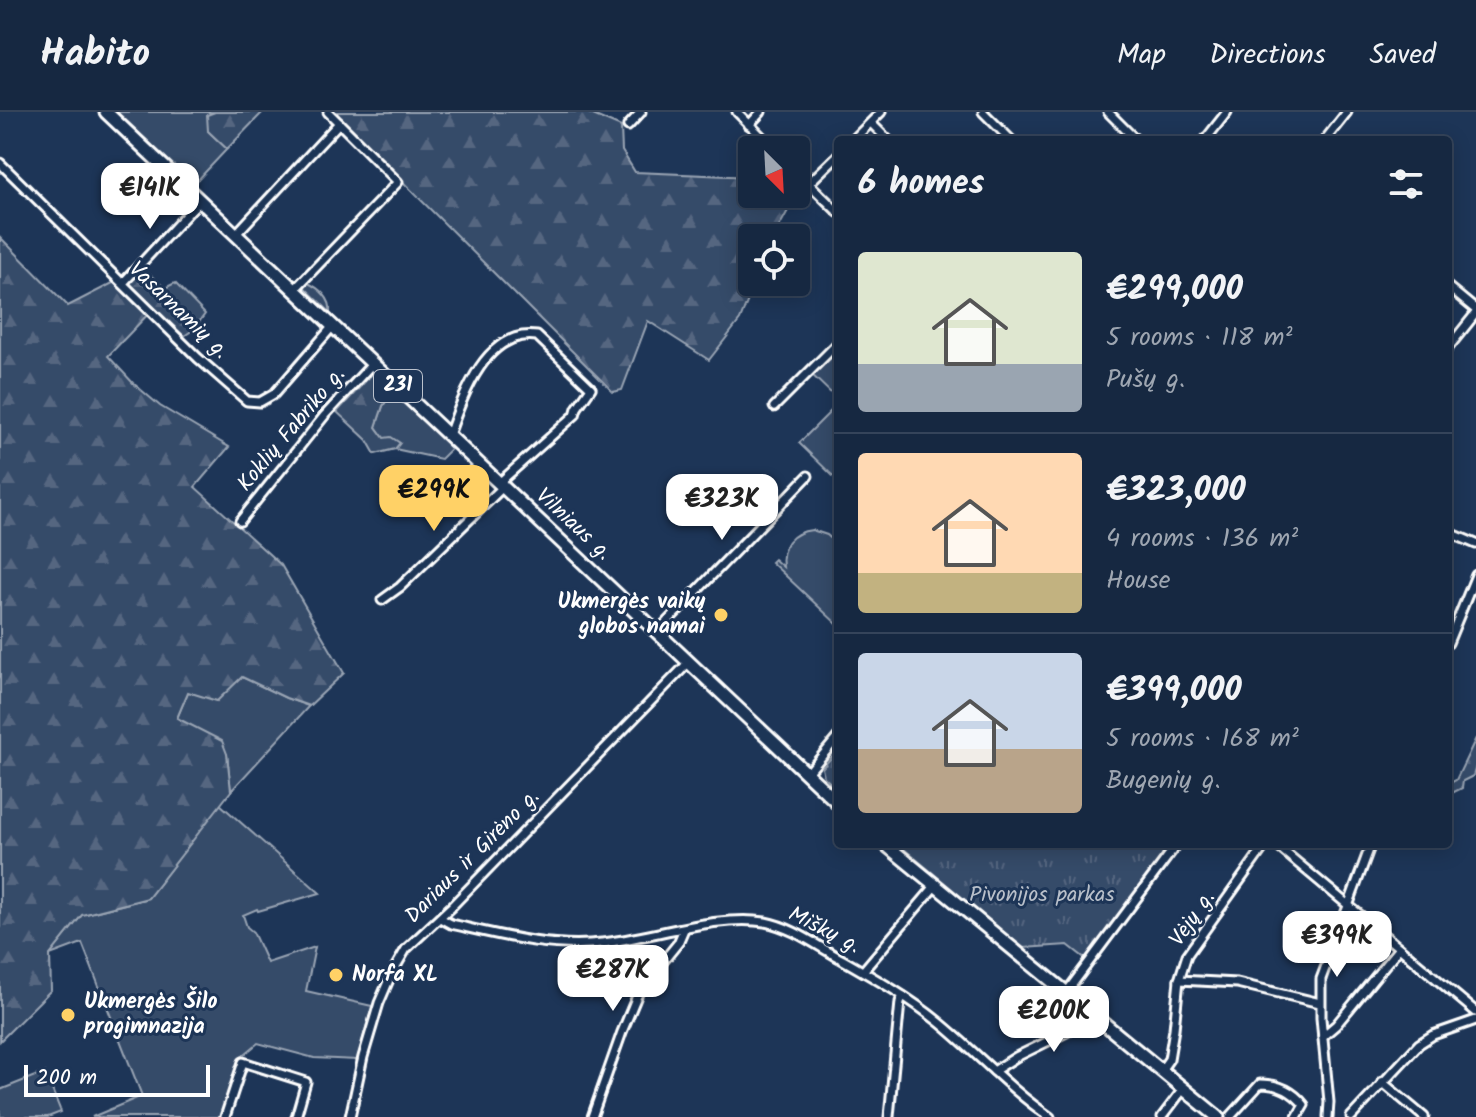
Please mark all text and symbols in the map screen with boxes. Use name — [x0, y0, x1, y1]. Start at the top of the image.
text: Habito — [40, 25, 150, 85]
text: Map — [1117, 33, 1166, 78]
text: Directions — [1210, 33, 1326, 78]
text: Saved — [1370, 33, 1436, 78]
north arrow — [738, 136, 810, 208]
map controls — [738, 136, 810, 296]
text: 6 homes — [858, 157, 984, 211]
icon: filters — [1384, 162, 1428, 206]
pin: €141K — [94, 163, 206, 231]
text: €141K — [119, 168, 181, 210]
button: locate — [738, 224, 810, 296]
street label: Vasarnamių g. — [120, 254, 236, 368]
text: €299,000 — [1106, 263, 1243, 317]
icon: home — [922, 284, 1018, 380]
text: 5 rooms · 118 m² — [1106, 317, 1292, 359]
text: Pušų g. — [1106, 359, 1185, 401]
street label: Koklių Fabriko g. — [229, 360, 355, 500]
road number: 231 — [374, 370, 422, 402]
text: €323,000 — [1106, 464, 1246, 518]
pin: €299K — [378, 465, 490, 533]
text: €299K — [397, 470, 471, 512]
pin: €323K — [666, 474, 778, 542]
text: €323K — [684, 479, 760, 521]
street label: Vilniaus g. — [527, 480, 619, 570]
icon: home — [922, 485, 1018, 581]
text: 4 rooms · 136 m² — [1106, 518, 1298, 560]
text: House — [1106, 560, 1170, 602]
place label: Ukmergės vaikų globos namai — [557, 585, 706, 645]
marker: Ukmergės vaikų globos namai — [712, 606, 730, 624]
text: €399,000 — [1106, 664, 1242, 718]
icon: home — [922, 685, 1018, 781]
text: 5 rooms · 168 m² — [1106, 718, 1299, 760]
text: Bugenių g. — [1106, 760, 1221, 802]
street label: Dariaus ir Girėno g. — [397, 781, 549, 933]
park label: Pivonijos parkas — [969, 878, 1115, 913]
street label: Vėjų g. — [1161, 884, 1225, 954]
street label: Miškų g. — [782, 898, 866, 964]
pin: €399K — [1281, 911, 1393, 979]
text: €399K — [1301, 916, 1373, 958]
pin: €287K — [557, 945, 669, 1013]
text: €287K — [576, 950, 650, 992]
place label: Norfa XL — [352, 958, 438, 993]
marker: Norfa XL — [327, 966, 345, 984]
place label: Ukmergės Šilo progimnazija — [83, 985, 217, 1045]
pin: €200K — [998, 986, 1110, 1054]
text: €200K — [1017, 991, 1091, 1033]
marker: Ukmergės Šilo progimnazija — [59, 1006, 77, 1024]
scale bar — [24, 1061, 210, 1097]
text: 200 m — [36, 1061, 97, 1096]

